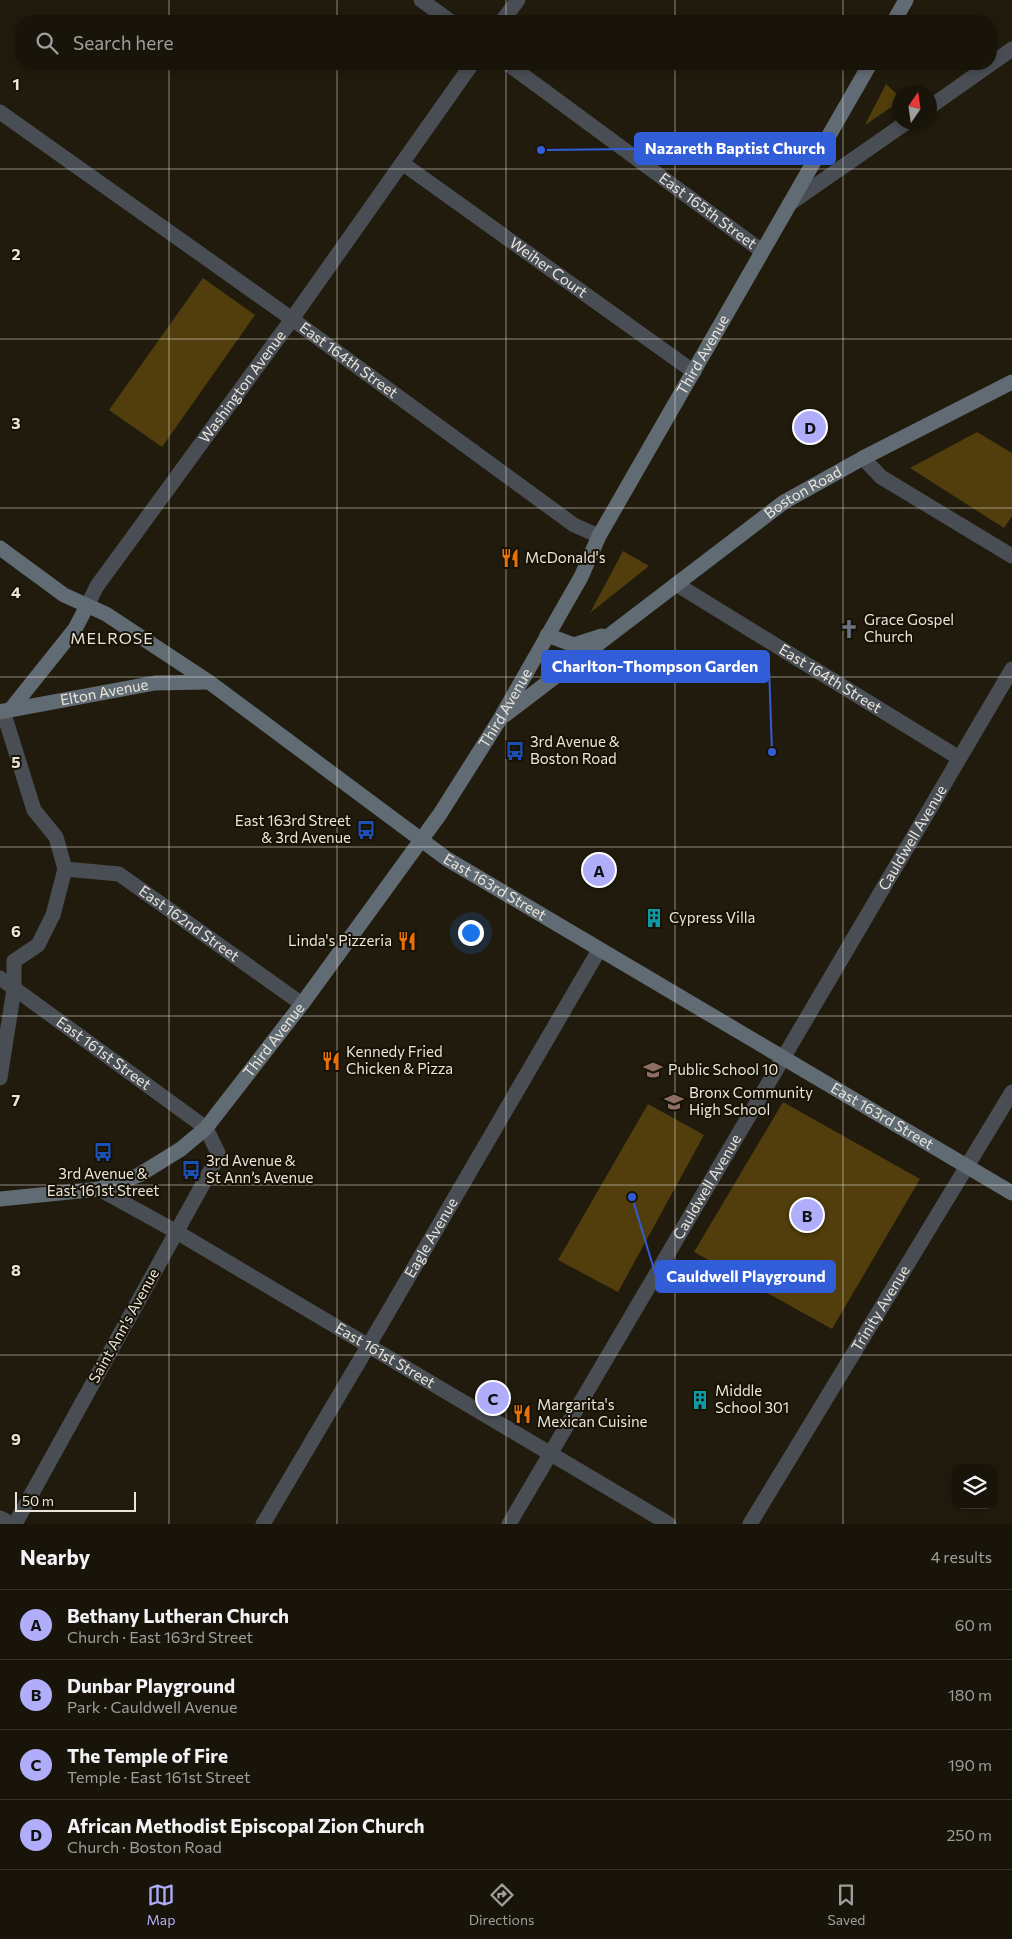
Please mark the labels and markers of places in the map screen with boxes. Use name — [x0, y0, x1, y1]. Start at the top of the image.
callout: Nazareth Baptist Church — [635, 133, 835, 164]
pin: D — [794, 408, 826, 446]
restaurant icon: McDonald's — [499, 547, 521, 569]
place label: McDonald's — [525, 548, 606, 566]
place label: Grace Gospel Church — [864, 610, 954, 645]
church icon: Grace Gospel Church — [838, 618, 860, 640]
callout: Charlton-Thompson Garden — [542, 651, 769, 682]
place label: 3rd Avenue & Boston Road — [530, 732, 620, 767]
bus stop icon: 3rd Avenue & Boston Road — [504, 740, 526, 762]
place label: East 163rd Street & 3rd Avenue — [235, 811, 351, 846]
bus stop icon: East 163rd Street & 3rd Avenue — [355, 819, 377, 841]
pin: A — [583, 851, 615, 889]
building icon: Cypress Villa — [643, 907, 665, 929]
place label: Cypress Villa — [669, 908, 755, 926]
restaurant icon: Linda's Pizzeria — [396, 930, 418, 952]
place label: Linda's Pizzeria — [288, 931, 392, 949]
place label: Kennedy Fried Chicken & Pizza — [346, 1042, 453, 1077]
restaurant icon: Kennedy Fried Chicken & Pizza — [320, 1050, 342, 1072]
school or university icon: Public School 10 — [642, 1059, 664, 1081]
place label: Public School 10 — [668, 1060, 778, 1078]
place label: Bronx Community High School — [689, 1083, 813, 1118]
school or university icon: Bronx Community High School — [663, 1091, 685, 1113]
bus stop icon: 3rd Avenue & East 161st Street — [92, 1141, 114, 1163]
place label: 3rd Avenue & St Ann’s Avenue — [206, 1151, 314, 1186]
bus stop icon: 3rd Avenue & St Ann’s Avenue — [180, 1159, 202, 1181]
place label: 3rd Avenue & East 161st Street — [47, 1164, 159, 1199]
pin: B — [791, 1196, 823, 1234]
callout: Cauldwell Playground — [656, 1261, 835, 1292]
pin: C — [477, 1379, 509, 1417]
place label: Middle School 301 — [715, 1381, 789, 1416]
building icon: Middle School 301 — [689, 1389, 711, 1411]
place label: Margarita's Mexican Cuisine — [537, 1395, 648, 1430]
restaurant icon: Margarita's Mexican Cuisine — [511, 1403, 533, 1425]

